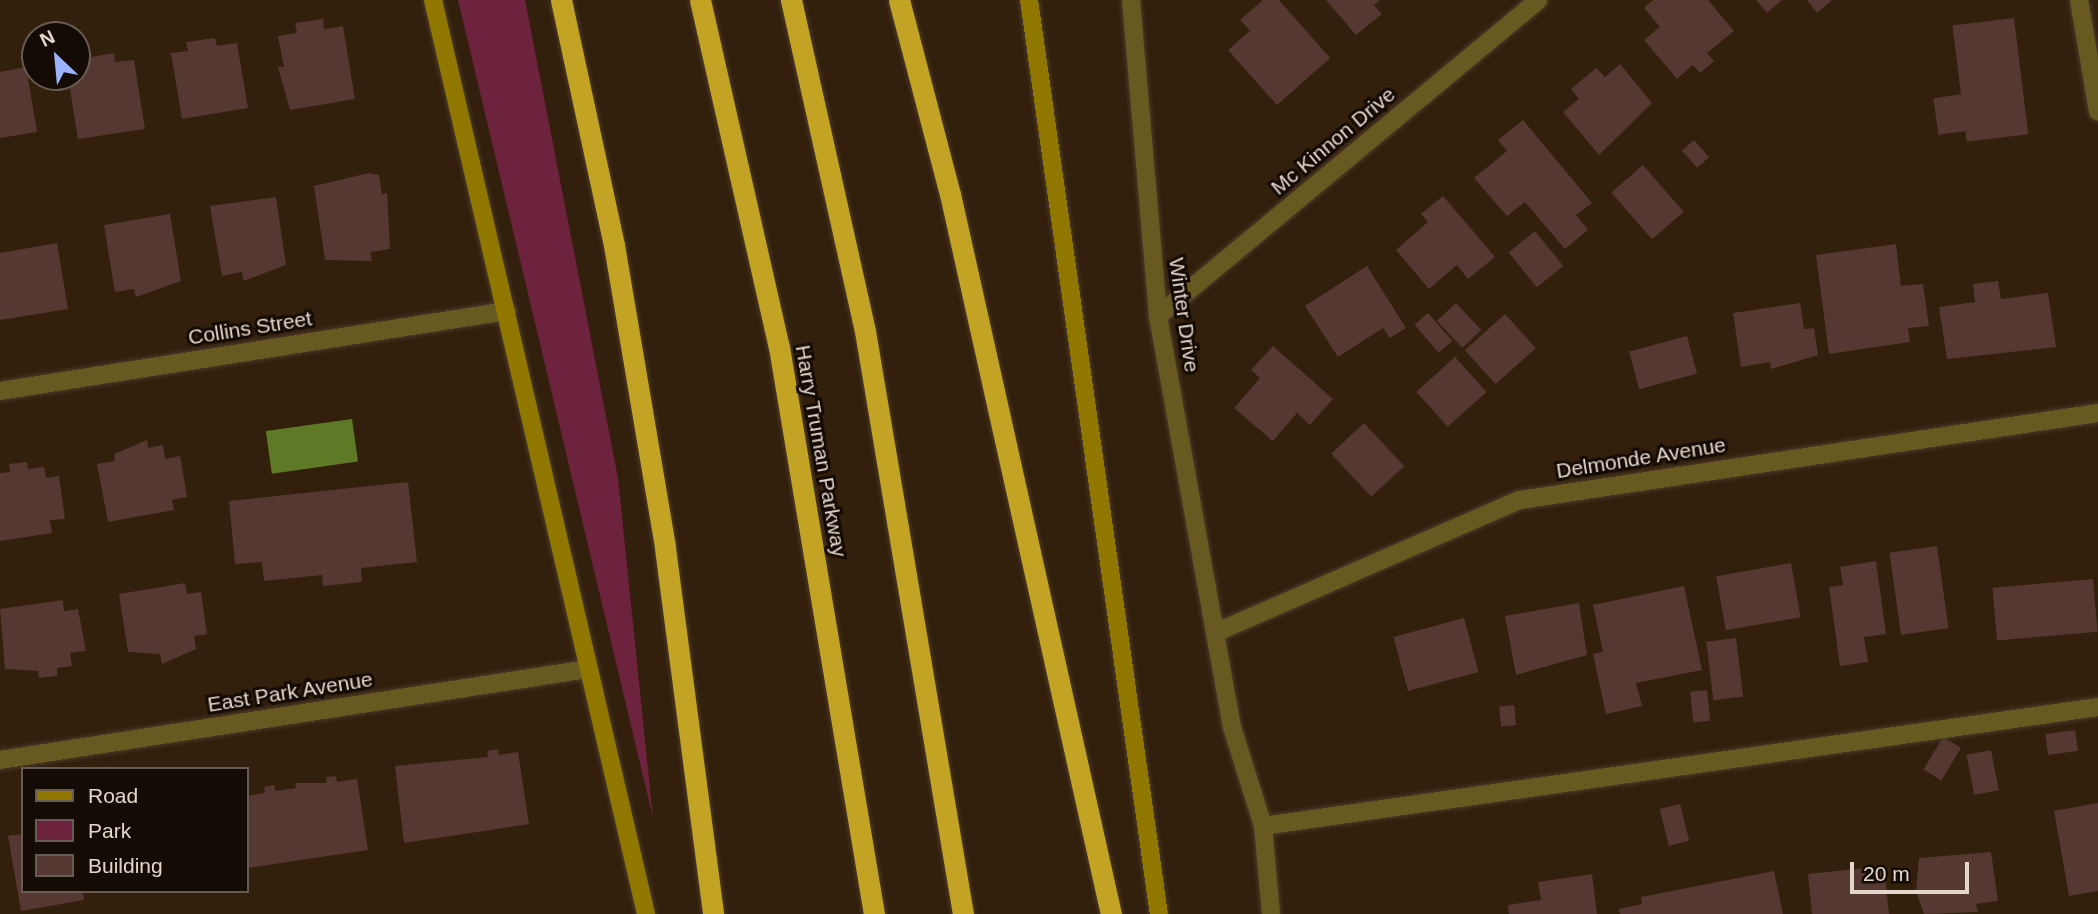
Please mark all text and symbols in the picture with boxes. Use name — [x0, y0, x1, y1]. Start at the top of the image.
north arrow — [21, 21, 91, 91]
text: N — [37, 26, 58, 51]
street label: Mc Kinnon Drive — [1266, 82, 1400, 200]
street label: Winter Drive — [1163, 256, 1205, 374]
street label: Collins Street — [186, 306, 314, 350]
street label: Harry Truman Parkway — [790, 343, 852, 559]
street label: Delmonde Avenue — [1554, 432, 1728, 484]
street label: East Park Avenue — [205, 666, 375, 718]
legend — [21, 767, 248, 893]
text: Road — [88, 784, 138, 807]
text: Park — [88, 819, 131, 842]
scale bar — [1853, 848, 1972, 892]
text: Building — [88, 854, 163, 877]
text: 20 m — [1863, 862, 1910, 885]

